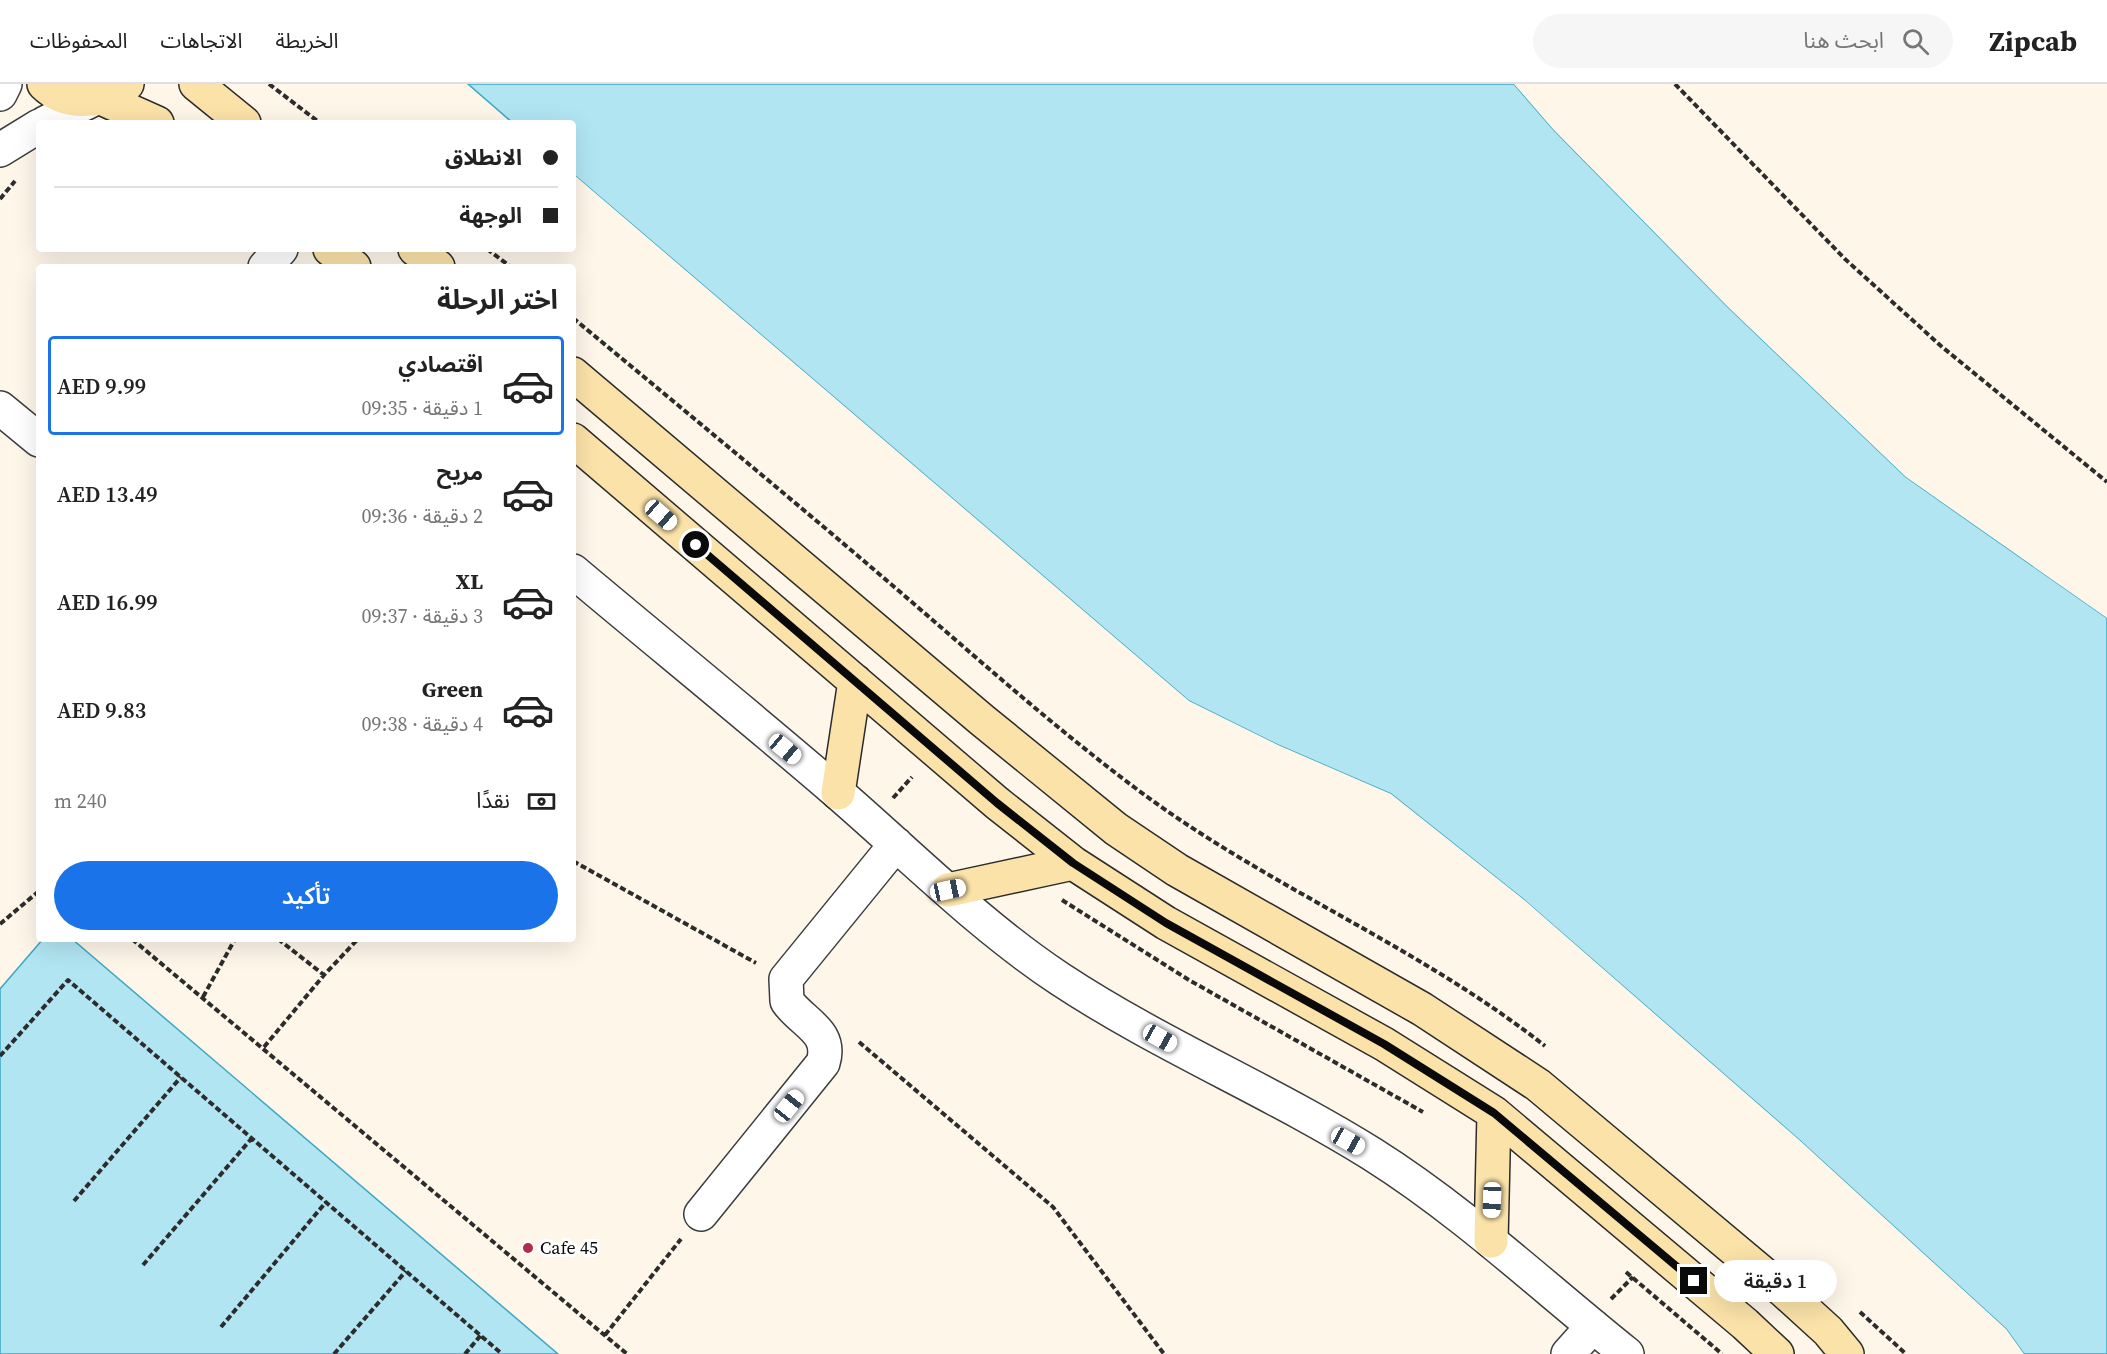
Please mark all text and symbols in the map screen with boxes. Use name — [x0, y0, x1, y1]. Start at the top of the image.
search box — [1533, 14, 1953, 68]
text: Zipcab — [1989, 22, 2077, 60]
text: ابحث هنا — [1803, 25, 1884, 55]
icon: search — [1899, 25, 1932, 58]
text: المحفوظات — [30, 26, 127, 55]
text: الاتجاهات — [160, 26, 242, 55]
text: الخريطة — [275, 26, 338, 55]
text: الانطلاق — [445, 142, 522, 172]
text: الوجهة — [459, 200, 522, 230]
text: اختر الرحلة — [437, 281, 558, 318]
text: اقتصادي — [398, 349, 483, 379]
icon: car — [501, 359, 555, 413]
text: AED 9.99 — [57, 371, 146, 401]
text: 1 دقيقة · 09:35 — [361, 394, 483, 422]
text: مريح — [437, 457, 483, 487]
icon: car — [501, 467, 555, 521]
text: AED 13.49 — [57, 479, 158, 509]
car — [642, 496, 680, 534]
text: 2 دقيقة · 09:36 — [361, 502, 483, 530]
route start — [682, 531, 709, 558]
text: XL — [456, 566, 483, 596]
icon: car — [501, 575, 555, 629]
text: AED 16.99 — [57, 587, 158, 617]
text: 3 دقيقة · 09:37 — [361, 602, 483, 630]
text: Green — [422, 674, 483, 704]
icon: car — [501, 683, 555, 737]
text: AED 9.83 — [57, 695, 146, 725]
text: 4 دقيقة · 09:38 — [361, 710, 483, 738]
car — [765, 731, 805, 767]
text: نقدًا — [476, 785, 510, 815]
icon: cash — [525, 785, 558, 818]
text: 240 m — [54, 787, 107, 815]
button: تأكيد — [54, 861, 558, 930]
car — [929, 877, 967, 903]
car — [1140, 1021, 1180, 1055]
car — [771, 1086, 807, 1126]
car — [1328, 1124, 1368, 1158]
car — [1482, 1182, 1502, 1218]
place label: Cafe 45 — [540, 1235, 598, 1260]
marker: Cafe 45 — [521, 1241, 535, 1255]
callout: 1 دقيقة — [1715, 1260, 1838, 1302]
route end — [1680, 1267, 1707, 1294]
text: 1 دقيقة — [1744, 1267, 1807, 1295]

